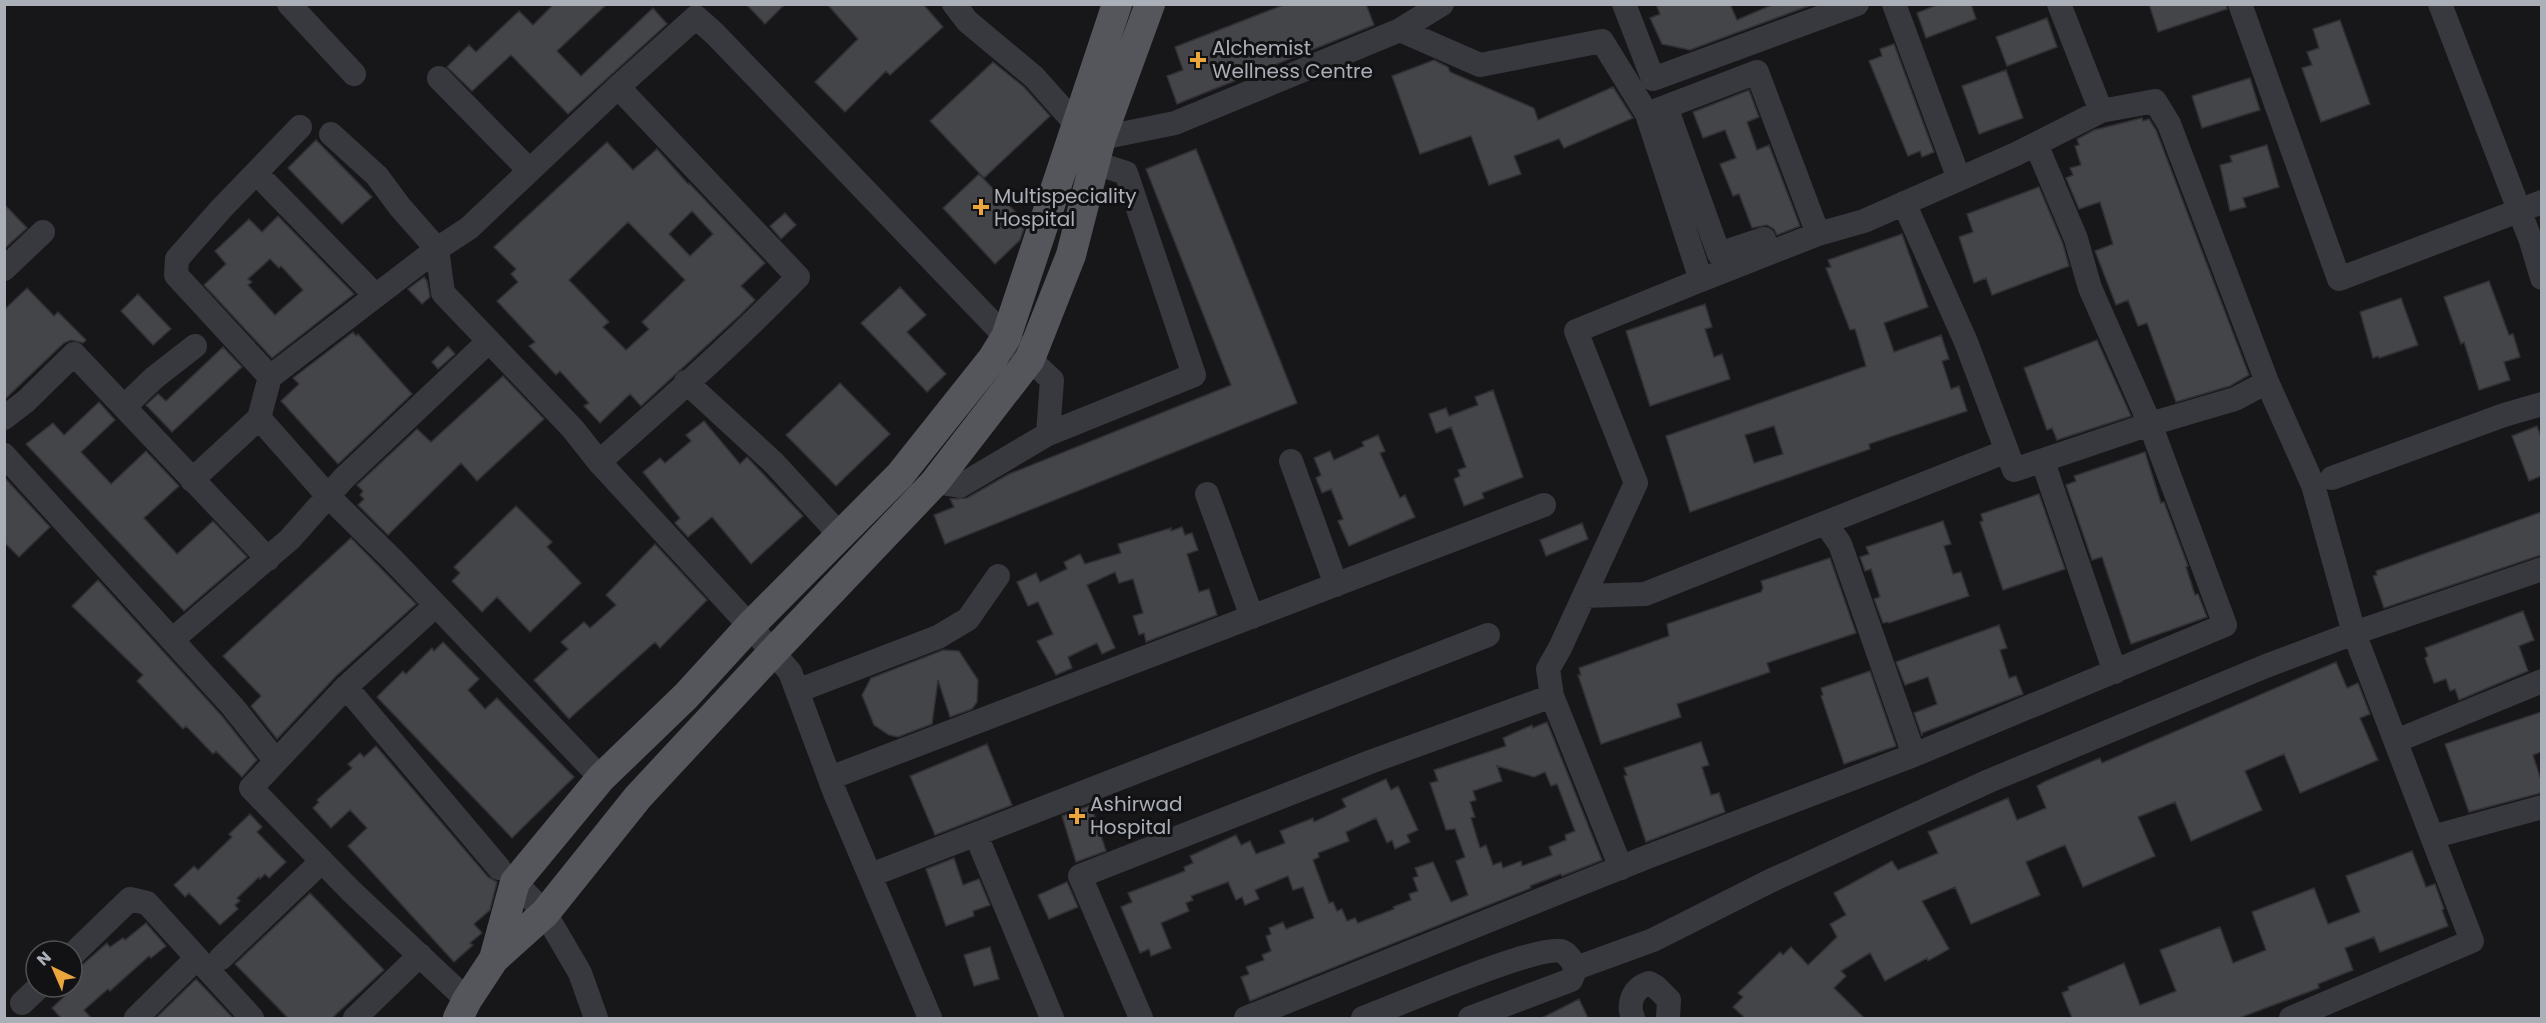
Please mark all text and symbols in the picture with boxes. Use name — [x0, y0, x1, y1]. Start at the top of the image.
place label: Alchemist Wellness Centre — [1212, 34, 1373, 85]
marker: Alchemist Wellness Centre — [1189, 51, 1207, 69]
place label: Multispeciality Hospital — [994, 182, 1136, 233]
marker: Multispeciality Hospital — [972, 198, 990, 216]
place label: Ashirwad Hospital — [1090, 790, 1183, 841]
marker: Ashirwad Hospital — [1068, 807, 1086, 825]
north arrow — [24, 939, 84, 999]
text: N — [32, 946, 56, 971]

